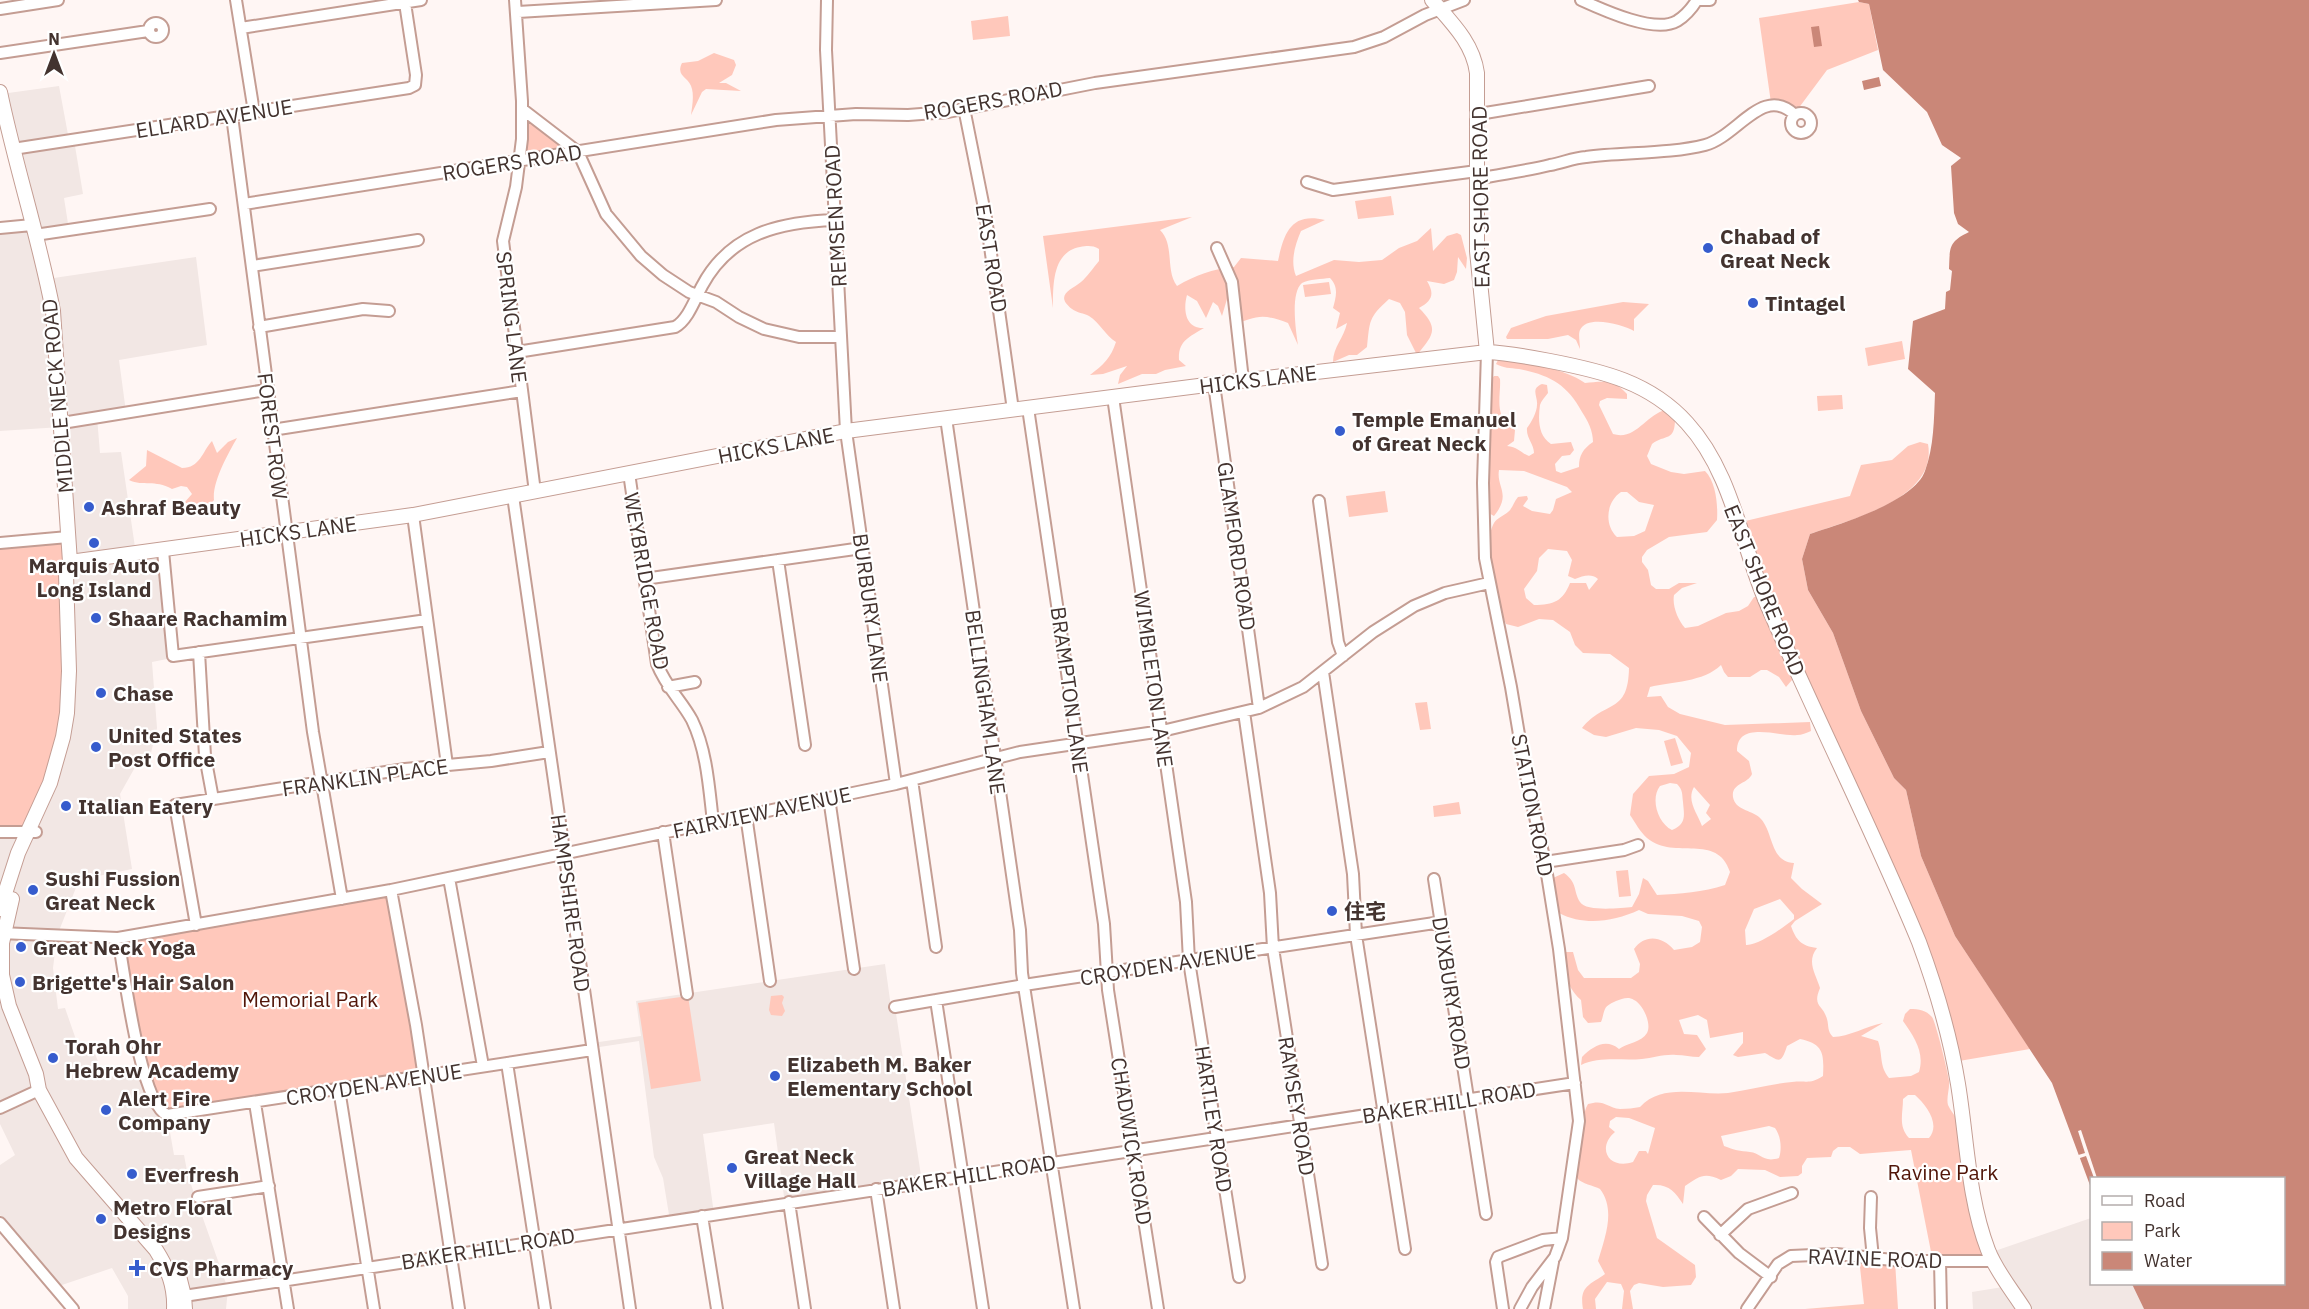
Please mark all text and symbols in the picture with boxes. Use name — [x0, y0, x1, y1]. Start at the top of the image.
north arrow — [24, 24, 84, 84]
text: N — [48, 29, 60, 49]
street label: ROGERS ROAD — [921, 74, 1065, 126]
street label: ELLARD AVENUE — [133, 92, 295, 144]
street label: EAST SHORE ROAD — [1464, 106, 1496, 288]
street label: ROGERS ROAD — [440, 137, 584, 187]
street label: REMSEN ROAD — [817, 144, 853, 288]
street label: EAST ROAD — [970, 202, 1014, 314]
place label: Chabad of Great Neck — [1720, 222, 1831, 274]
marker: Chabad of Great Neck — [1701, 241, 1715, 255]
street label: SPRING LANE — [490, 249, 534, 385]
place label: Tintagel — [1765, 289, 1845, 317]
marker: Tintagel — [1746, 296, 1760, 310]
street label: MIDDLE NECK ROAD — [35, 298, 79, 494]
street label: HICKS LANE — [1198, 358, 1318, 400]
street label: FOREST ROW — [251, 371, 295, 501]
place label: Temple Emanuel of Great Neck — [1352, 405, 1516, 457]
street label: HICKS LANE — [715, 420, 837, 470]
marker: Temple Emanuel of Great Neck — [1333, 424, 1347, 438]
street label: GLAMFORD ROAD — [1211, 460, 1263, 632]
street label: WEYBRIDGE ROAD — [618, 490, 676, 672]
place label: Ashraf Beauty — [101, 493, 241, 521]
marker: Ashraf Beauty — [82, 500, 96, 514]
street label: EAST SHORE ROAD — [1718, 500, 1812, 680]
street label: HICKS LANE — [238, 509, 358, 553]
street label: BURBURY LANE — [847, 531, 895, 685]
marker: Marquis Auto Long Island — [87, 536, 101, 550]
place label: Marquis Auto Long Island — [28, 551, 160, 603]
street label: WIMBLETON LANE — [1128, 589, 1180, 769]
place label: Shaare Rachamim — [108, 604, 287, 632]
street label: BRAMPTON LANE — [1044, 605, 1096, 775]
street label: BELLINGHAM LANE — [959, 608, 1013, 796]
marker: Shaare Rachamim — [89, 611, 103, 625]
place label: Chase — [113, 679, 174, 707]
marker: Chase — [94, 686, 108, 700]
place label: United States Post Office — [108, 721, 242, 773]
street label: STATION ROAD — [1505, 731, 1561, 879]
marker: United States Post Office — [89, 740, 103, 754]
street label: FRANKLIN PLACE — [280, 751, 450, 803]
street label: FAIRVIEW AVENUE — [670, 779, 854, 845]
place label: Italian Eatery — [78, 792, 214, 820]
marker: Italian Eatery — [59, 799, 73, 813]
street label: HAMPSHIRE ROAD — [545, 812, 597, 994]
place label: Sushi Fussion Great Neck — [45, 864, 180, 916]
marker: Sushi Fussion Great Neck — [26, 883, 40, 897]
place label: 住宅 — [1344, 897, 1386, 925]
marker: 住宅 — [1325, 904, 1339, 918]
street label: DUXBURY ROAD — [1426, 914, 1478, 1072]
place label: Great Neck Yoga — [33, 933, 196, 961]
street label: CROYDEN AVENUE — [1078, 936, 1258, 992]
marker: Great Neck Yoga — [14, 940, 28, 954]
place label: Brigette's Hair Salon — [32, 968, 235, 996]
marker: Brigette's Hair Salon — [13, 975, 27, 989]
park label: Memorial Park — [242, 985, 378, 1013]
place label: Torah Ohr Hebrew Academy — [65, 1032, 240, 1084]
street label: RAMSEY ROAD — [1272, 1034, 1322, 1178]
street label: HARTLEY ROAD — [1189, 1044, 1239, 1194]
place label: Elizabeth M. Baker Elementary School — [787, 1050, 972, 1102]
marker: Torah Ohr Hebrew Academy — [46, 1051, 60, 1065]
street label: CHADWICK ROAD — [1105, 1055, 1159, 1227]
street label: CROYDEN AVENUE — [284, 1056, 464, 1112]
marker: Elizabeth M. Baker Elementary School — [768, 1069, 782, 1083]
street label: BAKER HILL ROAD — [1360, 1074, 1538, 1130]
place label: Alert Fire Company — [118, 1084, 211, 1136]
marker: Alert Fire Company — [99, 1103, 113, 1117]
place label: Great Neck Village Hall — [744, 1142, 856, 1194]
street label: BAKER HILL ROAD — [880, 1147, 1058, 1203]
park label: Ravine Park — [1888, 1158, 1998, 1186]
place label: Everfresh — [144, 1160, 239, 1188]
marker: Great Neck Village Hall — [725, 1161, 739, 1175]
marker: Everfresh — [125, 1167, 139, 1181]
legend — [2090, 1177, 2285, 1285]
text: Road — [2144, 1189, 2185, 1212]
place label: Metro Floral Designs — [113, 1193, 232, 1245]
marker: Metro Floral Designs — [94, 1212, 108, 1226]
text: Park — [2144, 1219, 2181, 1242]
street label: BAKER HILL ROAD — [399, 1220, 577, 1276]
street label: RAVINE ROAD — [1807, 1242, 1943, 1274]
text: Water — [2144, 1249, 2193, 1272]
place label: CVS Pharmacy — [149, 1254, 294, 1282]
marker: CVS Pharmacy — [130, 1261, 144, 1275]

